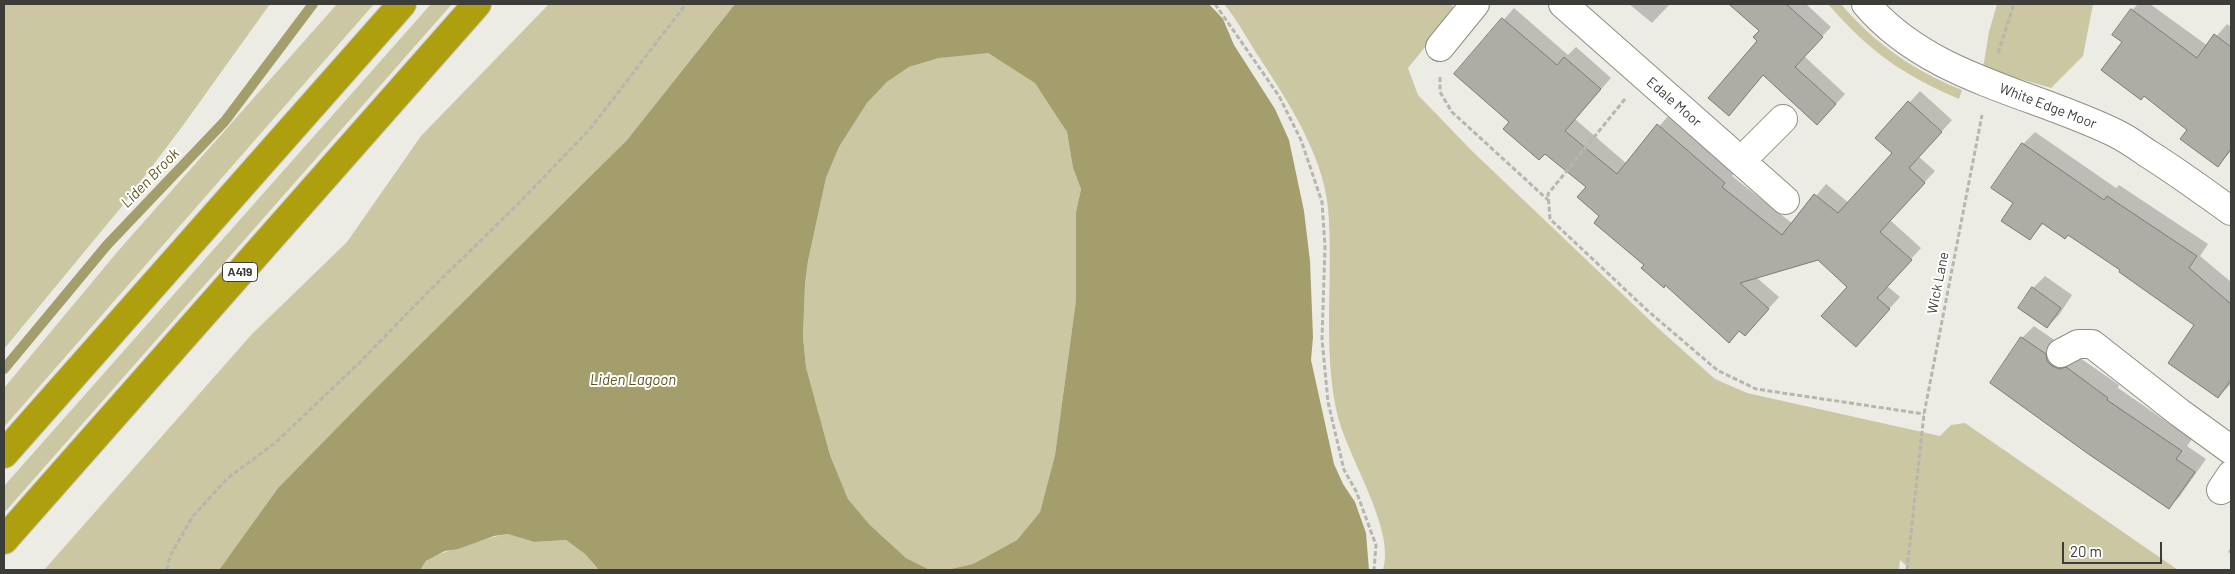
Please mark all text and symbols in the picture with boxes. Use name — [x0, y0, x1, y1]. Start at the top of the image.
street label: Edale Moor — [1643, 74, 1705, 130]
street label: White Edge Moor — [1997, 80, 2099, 132]
water label: Liden Brook — [117, 144, 183, 212]
street label: Wick Lane — [1924, 250, 1952, 316]
road number: A419 — [222, 262, 258, 282]
water label: Liden Lagoon — [590, 371, 676, 389]
scale bar — [2065, 532, 2165, 564]
text: 20 m — [2070, 542, 2102, 560]

